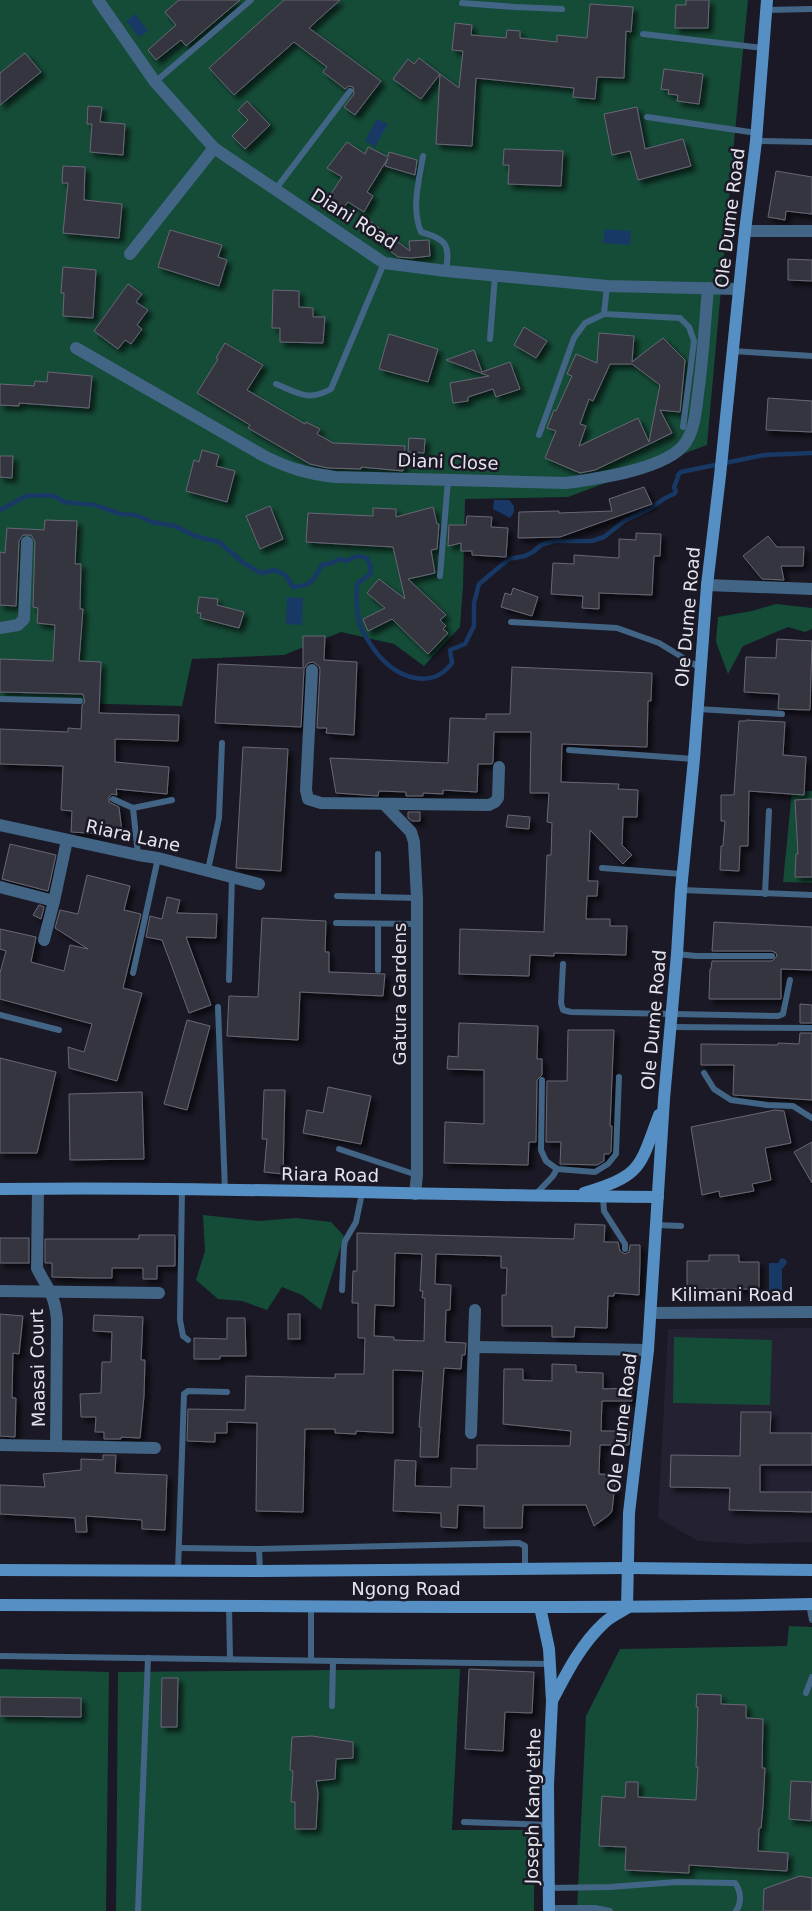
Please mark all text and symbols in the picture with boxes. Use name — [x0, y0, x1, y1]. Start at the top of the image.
street label: Ole Dume Road — [711, 147, 749, 289]
street label: Diani Road — [307, 184, 401, 253]
street label: Diani Close — [397, 449, 499, 474]
street label: Ole Dume Road — [671, 546, 704, 688]
street label: Riara Lane — [84, 815, 182, 856]
street label: Gatura Gardens — [389, 923, 410, 1065]
street label: Ole Dume Road — [637, 949, 670, 1091]
street label: Riara Road — [281, 1163, 379, 1186]
street label: Kilimani Road — [671, 1284, 793, 1305]
street label: Maasai Court — [26, 1309, 49, 1427]
street label: Ole Dume Road — [603, 1352, 641, 1494]
street label: Ngong Road — [351, 1578, 461, 1599]
street label: Joseph Kang'ethe — [521, 1728, 544, 1885]

